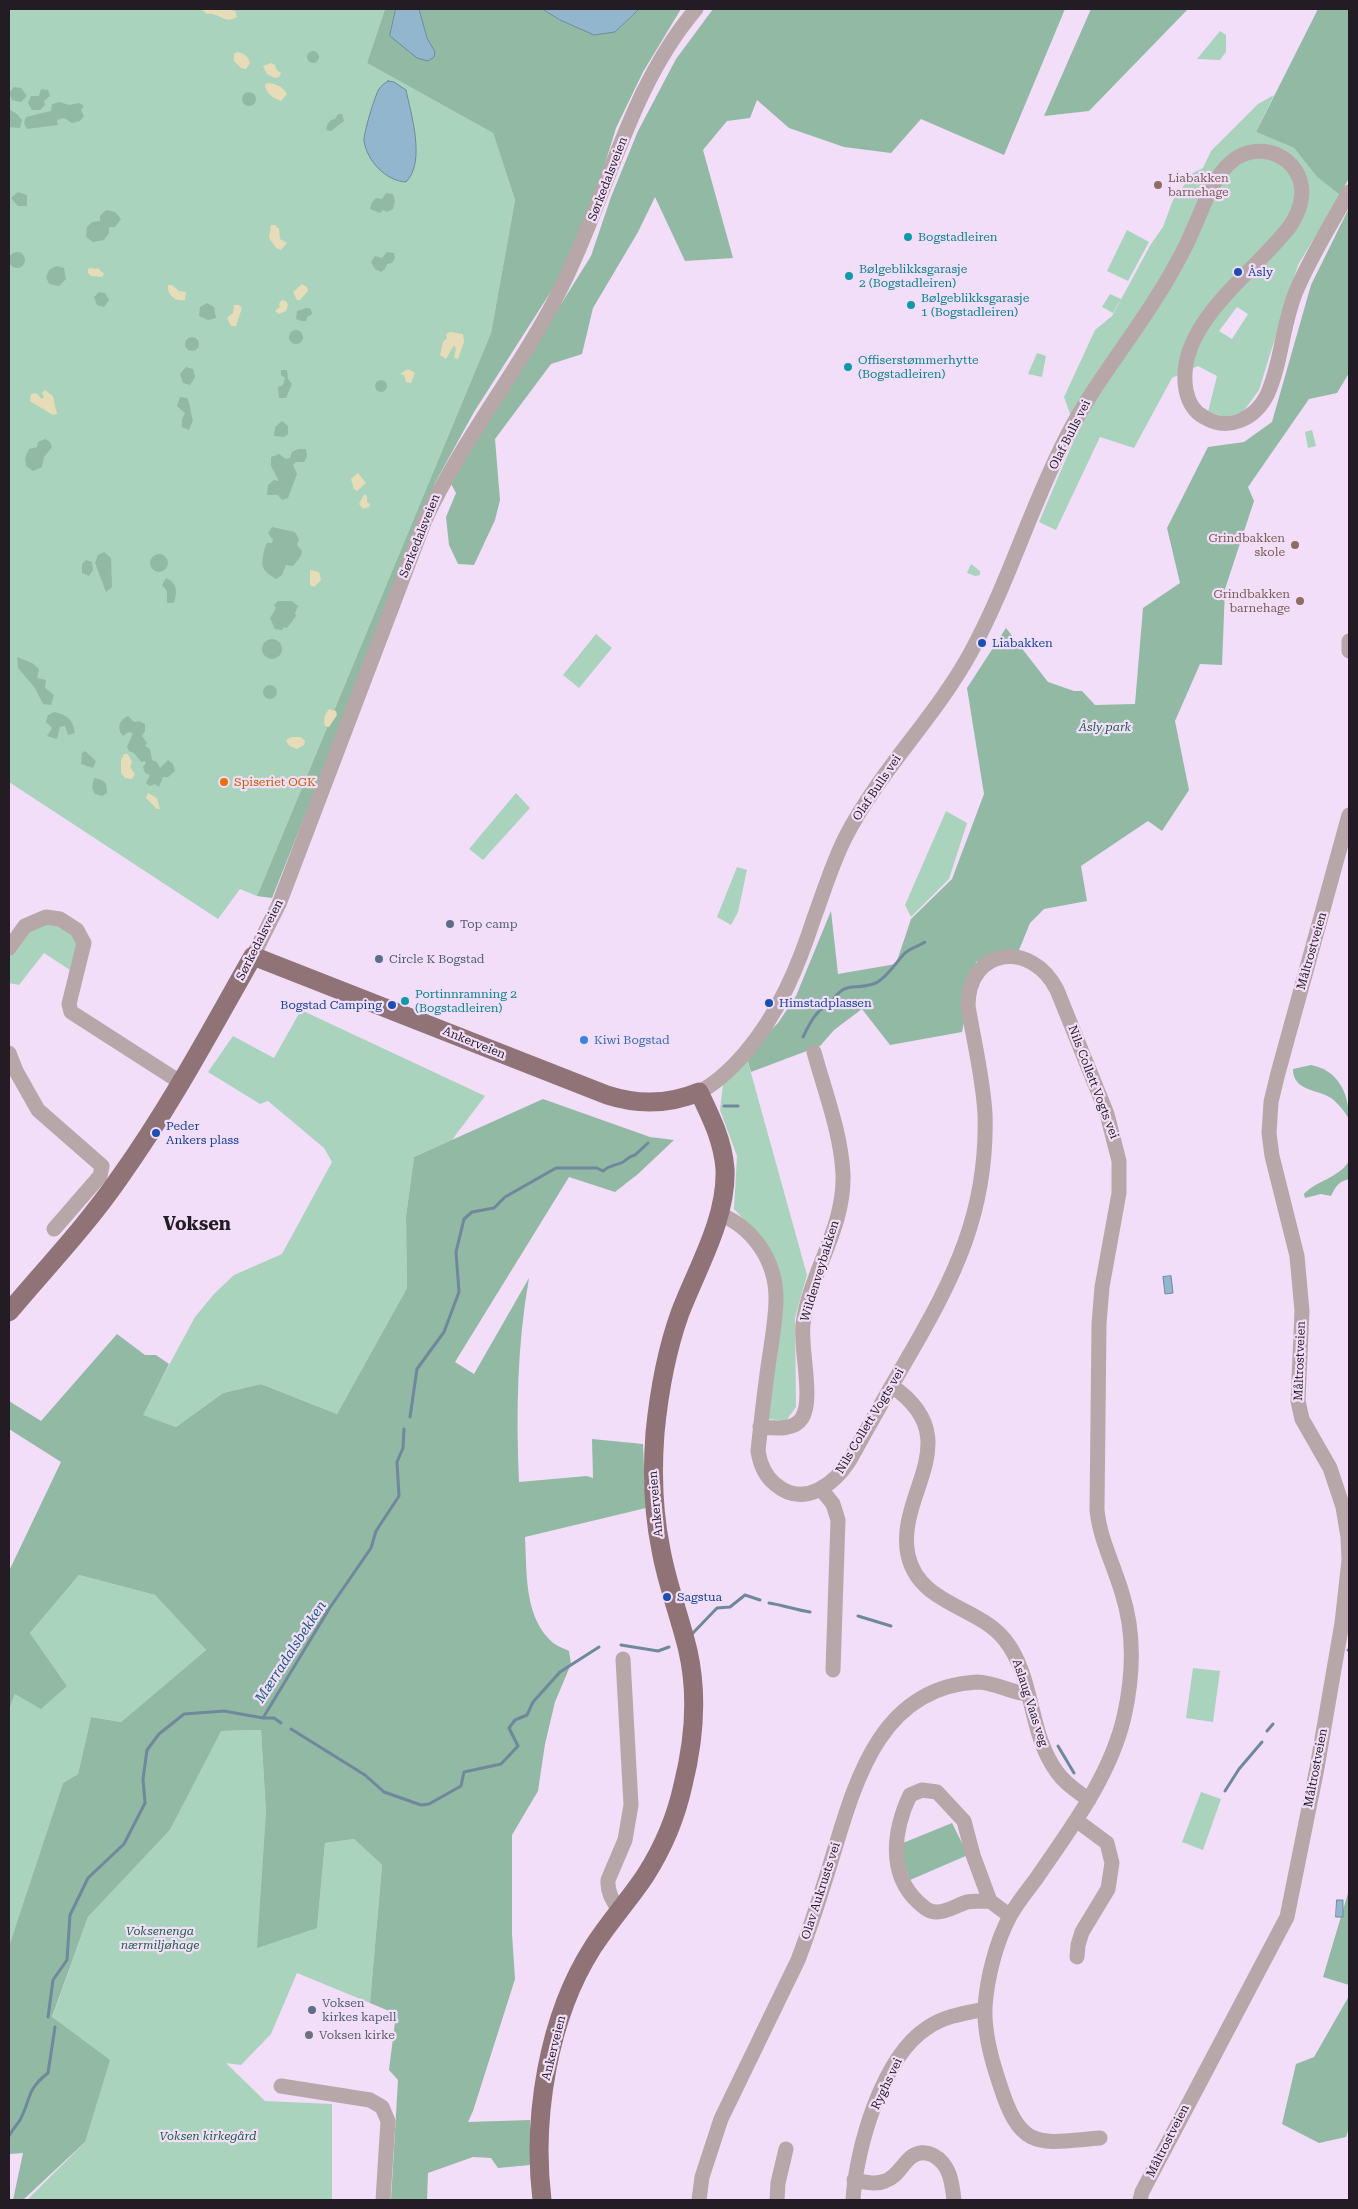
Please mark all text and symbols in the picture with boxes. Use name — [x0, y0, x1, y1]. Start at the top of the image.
street label: Sørkedalsveien — [585, 135, 631, 223]
place label: Liabakken barnehage — [1168, 171, 1229, 199]
marker: Liabakken barnehage — [1152, 179, 1164, 191]
place label: Bogstadleiren — [918, 230, 998, 244]
marker: Bogstadleiren — [902, 231, 914, 243]
place label: Bølgeblikksgarasje 2 (Bogstadleiren) — [859, 262, 967, 290]
place label: Åsly — [1248, 265, 1273, 279]
marker: Åsly — [1232, 266, 1244, 278]
marker: Bølgeblikksgarasje 2 (Bogstadleiren) — [843, 270, 855, 282]
place label: Bølgeblikksgarasje 1 (Bogstadleiren) — [921, 291, 1029, 319]
marker: Bølgeblikksgarasje 1 (Bogstadleiren) — [905, 299, 917, 311]
place label: Offiserstømmerhytte (Bogstadleiren) — [858, 353, 979, 381]
marker: Offiserstømmerhytte (Bogstadleiren) — [842, 361, 854, 373]
street label: Olaf Bulls vei — [1046, 398, 1094, 472]
street label: Sørkedalsveien — [397, 492, 443, 580]
place label: Grindbakken skole — [1208, 531, 1285, 559]
marker: Grindbakken skole — [1289, 539, 1301, 551]
place label: Grindbakken barnehage — [1213, 587, 1290, 615]
marker: Grindbakken barnehage — [1294, 595, 1306, 607]
place label: Liabakken — [992, 636, 1053, 650]
marker: Liabakken — [976, 637, 988, 649]
park label: Åsly park — [1079, 720, 1131, 734]
street label: Olaf Bulls vei — [850, 752, 904, 824]
place label: Spiseriet OGK — [234, 775, 316, 789]
marker: Spiseriet OGK — [218, 776, 230, 788]
street label: Sørkedalsveien — [233, 897, 287, 983]
street label: Måltrostveien — [1294, 911, 1330, 991]
place label: Top camp — [460, 917, 518, 931]
marker: Top camp — [444, 918, 456, 930]
place label: Circle K Bogstad — [389, 952, 485, 966]
marker: Circle K Bogstad — [373, 953, 385, 965]
place label: Portinnramning 2 (Bogstadleiren) — [415, 987, 517, 1015]
marker: Portinnramning 2 (Bogstadleiren) — [399, 995, 411, 1007]
place label: Himstadplassen — [779, 996, 872, 1010]
marker: Himstadplassen — [763, 997, 775, 1009]
place label: Bogstad Camping — [280, 998, 382, 1012]
marker: Bogstad Camping — [386, 999, 398, 1011]
street label: Nils Collett Vogts vei — [1065, 1023, 1121, 1141]
street label: Ankerveien — [441, 1024, 507, 1062]
place label: Kiwi Bogstad — [594, 1033, 670, 1047]
marker: Kiwi Bogstad — [578, 1034, 590, 1046]
place label: Peder Ankers plass — [166, 1119, 239, 1147]
marker: Peder Ankers plass — [150, 1127, 162, 1139]
district label: Voksen — [163, 1214, 231, 1236]
street label: Wildenveybakken — [798, 1219, 842, 1323]
street label: Måltrostveien — [1291, 1321, 1309, 1401]
street label: Nils Collett Vogts vei — [833, 1366, 907, 1476]
street label: Ankerveien — [646, 1470, 666, 1538]
place label: Sagstua — [677, 1590, 722, 1604]
marker: Sagstua — [661, 1591, 673, 1603]
water label: Mærradalsbekken — [252, 1598, 330, 1706]
street label: Aslaug Vaas veg — [1009, 1658, 1051, 1748]
street label: Måltrostveien — [1301, 1727, 1331, 1809]
street label: Olav Aukrusts vei — [799, 1841, 843, 1941]
park label: Voksenenga nærmiljøhage — [121, 1924, 199, 1952]
place label: Voksen kirkes kapell — [322, 1996, 396, 2024]
marker: Voksen kirkes kapell — [306, 2004, 318, 2016]
street label: Ankerveien — [539, 2014, 569, 2082]
place label: Voksen kirke — [319, 2028, 395, 2042]
marker: Voksen kirke — [303, 2029, 315, 2041]
street label: Ryghs vei — [868, 2056, 906, 2112]
street label: Måltrostveien — [1143, 2102, 1193, 2180]
park label: Voksen kirkegård — [159, 2129, 257, 2143]

